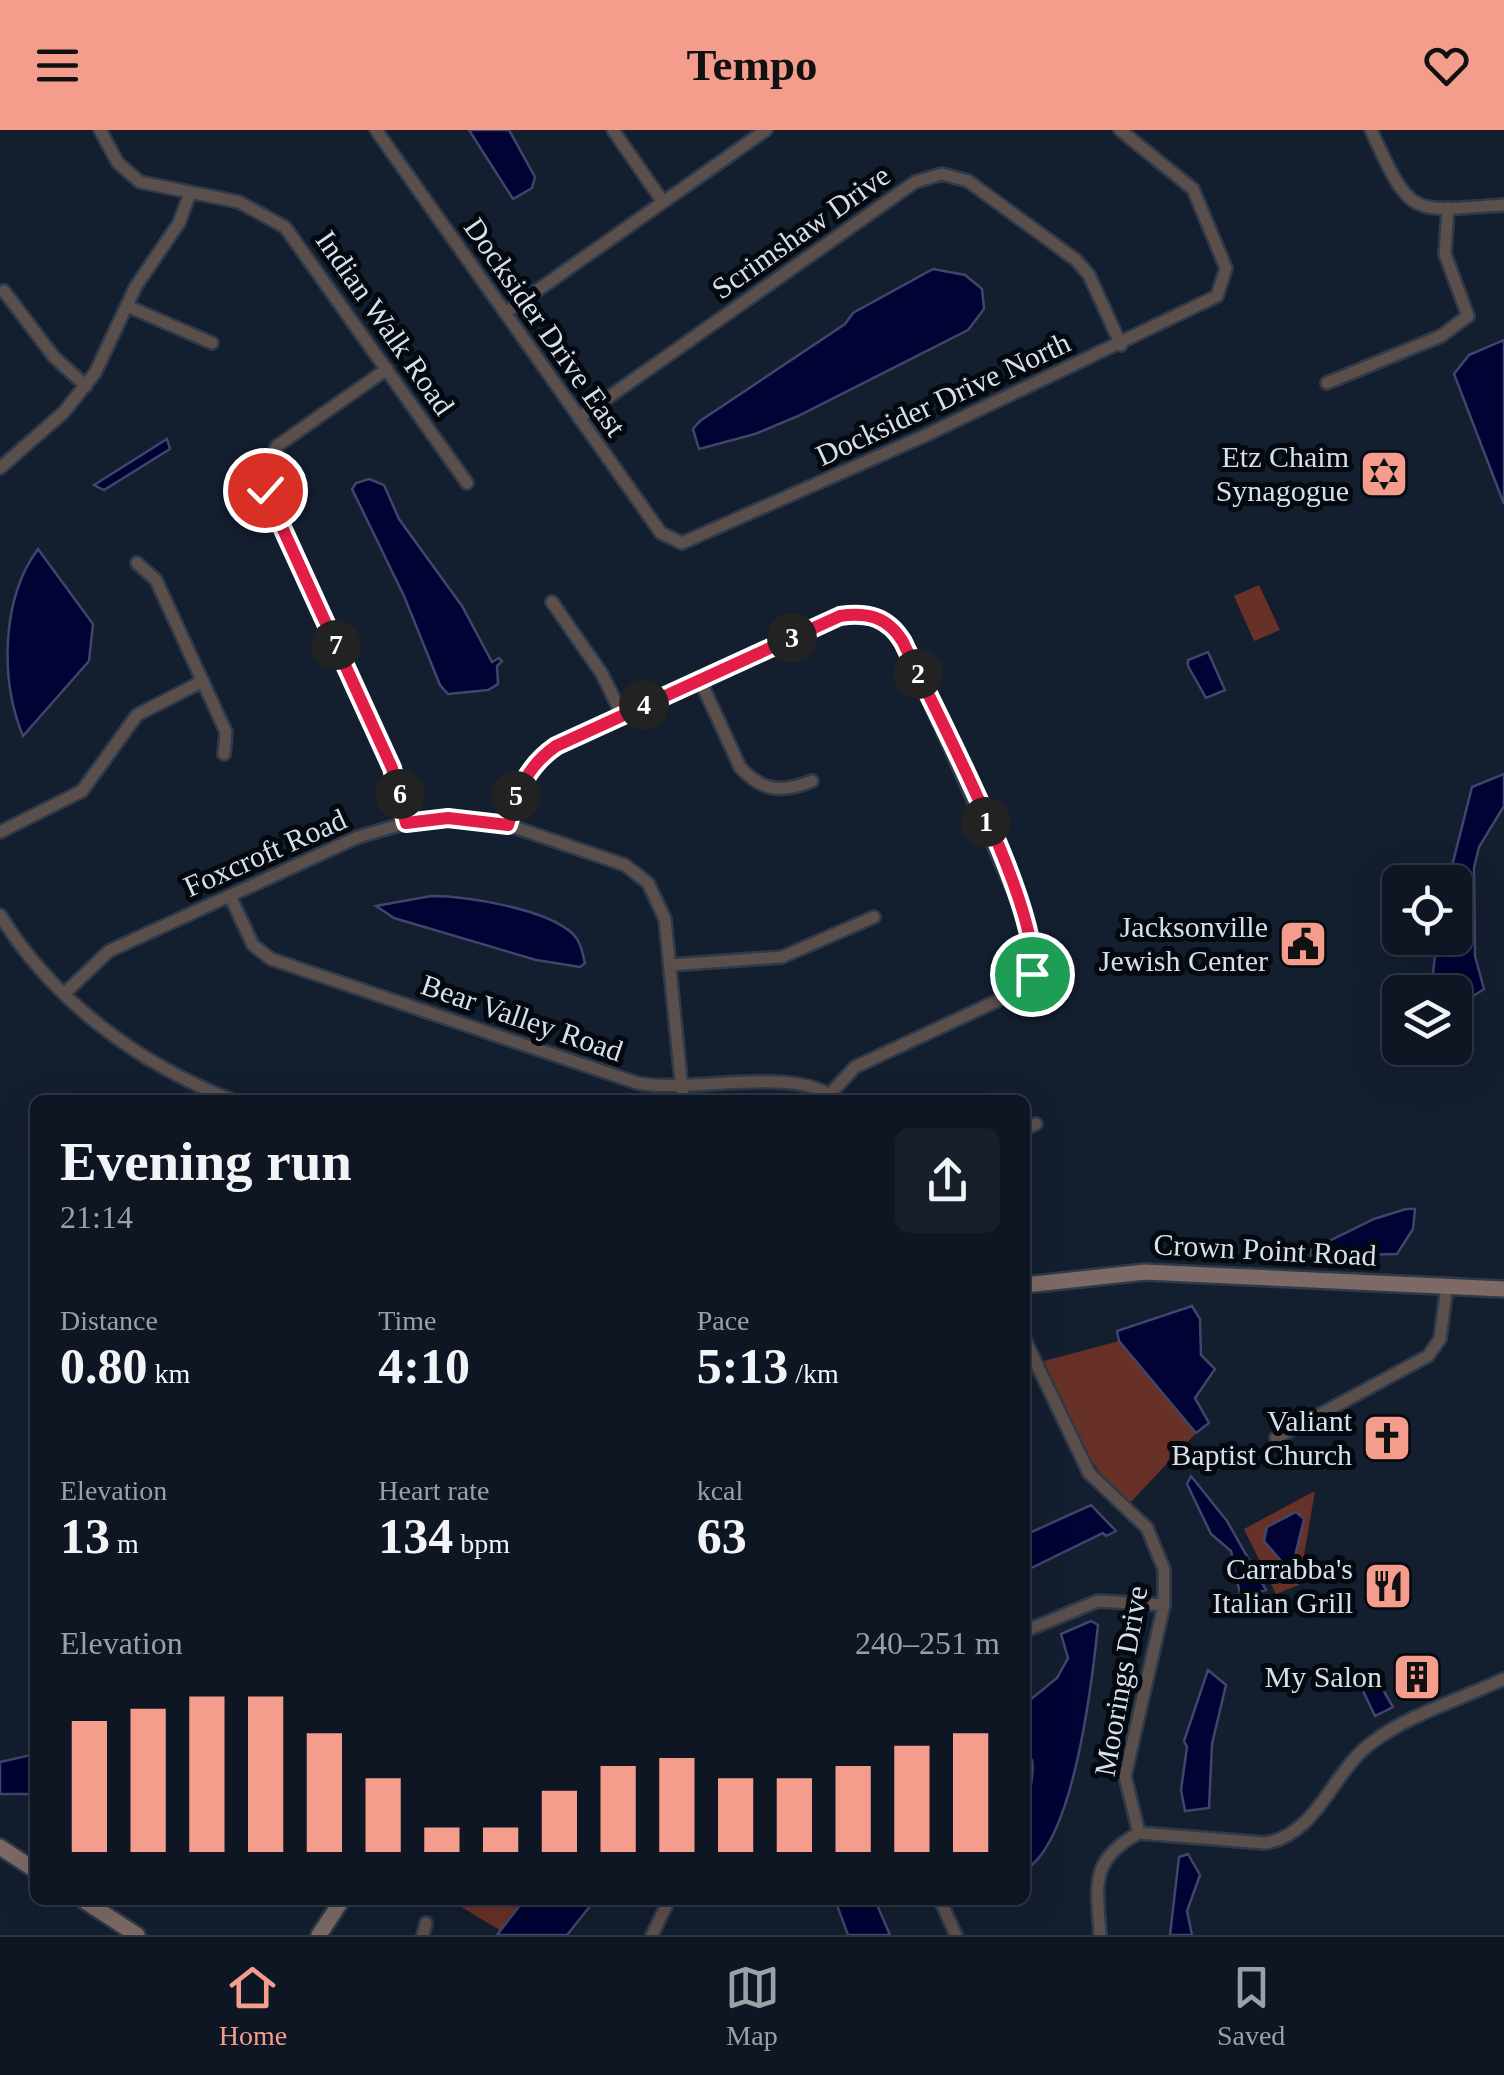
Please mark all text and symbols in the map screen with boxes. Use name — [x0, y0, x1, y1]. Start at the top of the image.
icon: menu — [30, 38, 85, 93]
icon: heart — [1419, 38, 1474, 93]
text: Tempo — [687, 40, 817, 90]
street label: Scrimshaw Drive — [706, 158, 896, 305]
street label: Docksider Drive East — [458, 211, 633, 442]
street label: Indian Walk Road — [310, 224, 461, 421]
street label: Docksider Drive North — [810, 325, 1075, 472]
place label: Etz Chaim Synagogue — [1216, 440, 1349, 507]
pin — [223, 448, 308, 533]
synagogue icon: Etz Chaim Synagogue — [1358, 448, 1410, 500]
icon: check — [238, 463, 293, 518]
pin: 3 — [767, 613, 817, 663]
pin: 7 — [311, 620, 361, 670]
text: 3 — [785, 622, 799, 653]
text: 7 — [329, 629, 343, 660]
pin: 2 — [893, 649, 943, 699]
text: 2 — [911, 658, 925, 689]
pin: 4 — [619, 680, 669, 730]
text: 4 — [637, 689, 651, 720]
pin: 6 — [375, 769, 425, 819]
pin: 5 — [491, 771, 541, 821]
text: 6 — [393, 778, 407, 809]
text: 5 — [509, 780, 523, 811]
pin: 1 — [961, 797, 1011, 847]
street label: Foxcroft Road — [179, 802, 351, 903]
text: 1 — [979, 806, 993, 837]
map controls — [1382, 865, 1472, 1065]
button: locate — [1382, 865, 1472, 955]
place label: Jacksonville Jewish Center — [1099, 910, 1268, 977]
public building icon: Jacksonville Jewish Center — [1277, 918, 1329, 970]
pin — [990, 932, 1075, 1017]
icon: arrive — [1005, 947, 1060, 1002]
street label: Bear Valley Road — [417, 968, 627, 1067]
button: layers — [1382, 975, 1472, 1065]
button: share — [895, 1128, 1000, 1233]
text: Evening run — [60, 1131, 352, 1192]
text: 21:14 — [60, 1199, 133, 1235]
street label: Crown Point Road — [1153, 1227, 1377, 1272]
text: Distance — [60, 1305, 158, 1336]
text: Time — [378, 1305, 436, 1336]
text: Pace — [697, 1305, 750, 1336]
text: 0.80 — [60, 1338, 148, 1394]
text: 4:10 — [378, 1338, 470, 1394]
text: 5:13 — [697, 1338, 788, 1394]
text: km — [148, 1358, 190, 1389]
text: /km — [788, 1358, 839, 1389]
place label: Valiant Baptist Church — [1171, 1404, 1353, 1471]
church icon: Valiant Baptist Church — [1361, 1412, 1413, 1464]
text: Elevation — [60, 1475, 167, 1506]
text: Heart rate — [378, 1475, 489, 1506]
text: kcal — [697, 1475, 743, 1506]
text: 13 — [60, 1508, 110, 1564]
text: 134 — [378, 1508, 453, 1564]
text: 63 — [697, 1508, 747, 1564]
text: m — [110, 1528, 139, 1559]
text: bpm — [453, 1528, 510, 1559]
place label: Carrabba's Italian Grill — [1212, 1552, 1353, 1619]
restaurant icon: Carrabba's Italian Grill — [1362, 1560, 1414, 1612]
street label: Moorings Drive — [1088, 1583, 1153, 1779]
text: Elevation — [60, 1625, 183, 1661]
text: 240–251 m — [855, 1625, 1000, 1661]
building icon: My Salon — [1391, 1651, 1443, 1703]
place label: My Salon — [1264, 1660, 1382, 1693]
tab: Home — [219, 1960, 287, 2052]
tab: Map — [725, 1960, 780, 2052]
tab: Saved — [1217, 1960, 1285, 2052]

